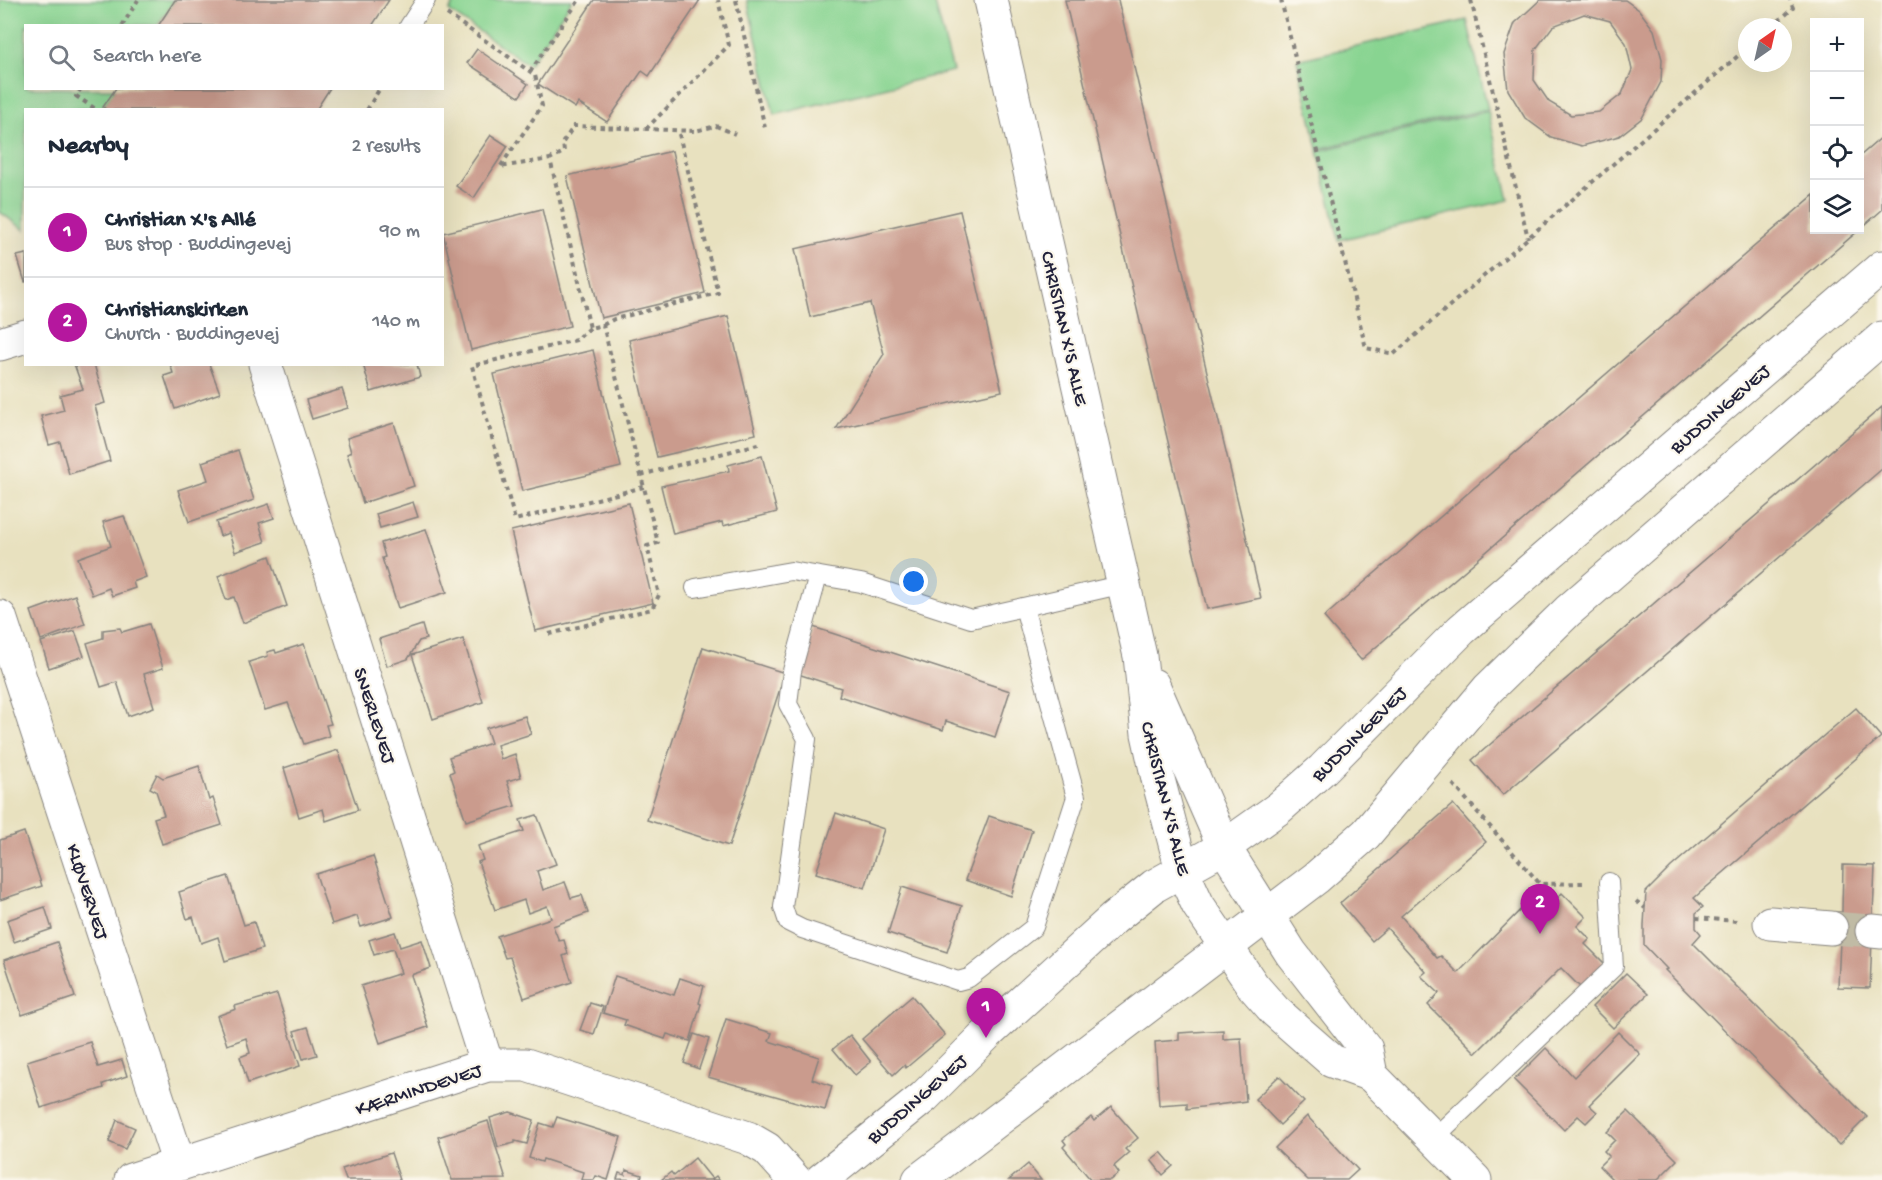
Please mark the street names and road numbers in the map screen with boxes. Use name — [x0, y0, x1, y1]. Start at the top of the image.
street label: CHRISTIAN X'S ALLE — [1034, 249, 1092, 410]
street label: BUDDINGEVEJ — [1666, 360, 1777, 461]
street label: SNERLEVEJ — [346, 665, 399, 768]
street label: BUDDINGEVEJ — [1307, 682, 1414, 788]
street label: CHRISTIAN X'S ALLE — [1133, 720, 1194, 880]
street label: KLØVERVEJ — [59, 842, 112, 944]
street label: BUDDINGEVEJ — [863, 1050, 974, 1151]
street label: KÆRMINDEVEJ — [353, 1060, 486, 1123]

